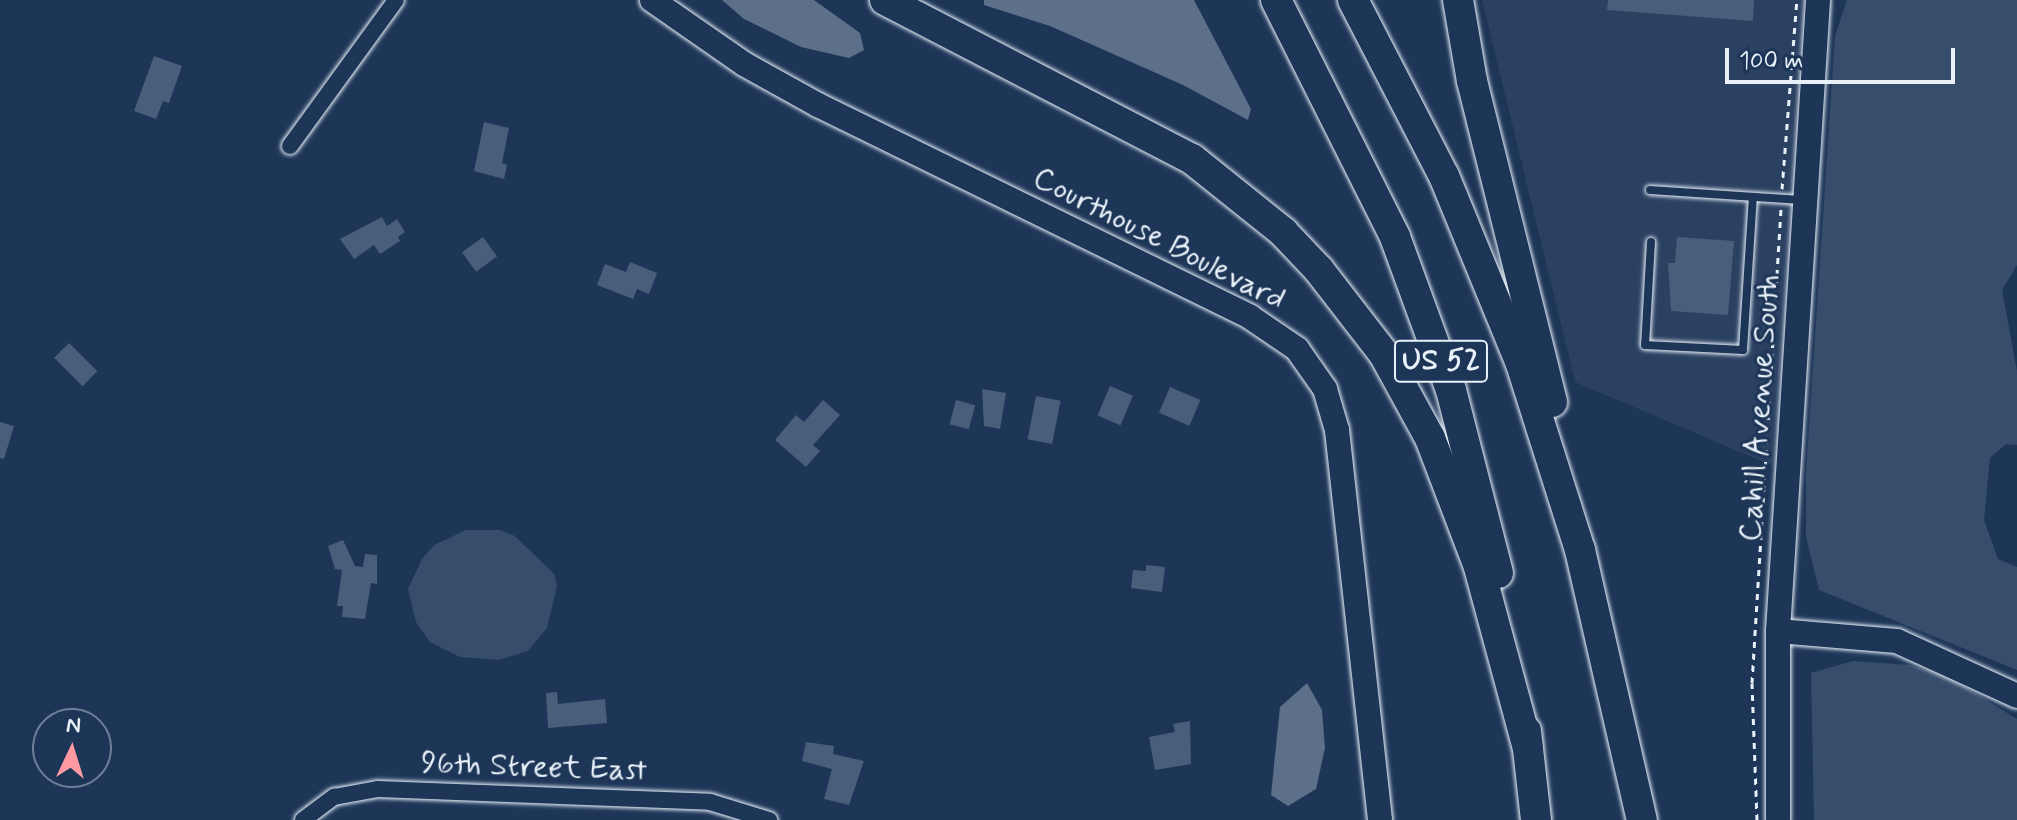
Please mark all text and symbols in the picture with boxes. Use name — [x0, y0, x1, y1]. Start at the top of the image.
scale bar — [1729, 32, 1959, 82]
text: 100 m — [1739, 46, 1803, 77]
street label: Courthouse Boulevard — [1026, 159, 1292, 319]
street label: Cahill Avenue South — [1732, 275, 1788, 541]
road number: US 52 — [1393, 335, 1489, 387]
north arrow — [32, 708, 112, 788]
text: N — [65, 712, 82, 741]
street label: 96th Street East — [421, 744, 647, 790]

